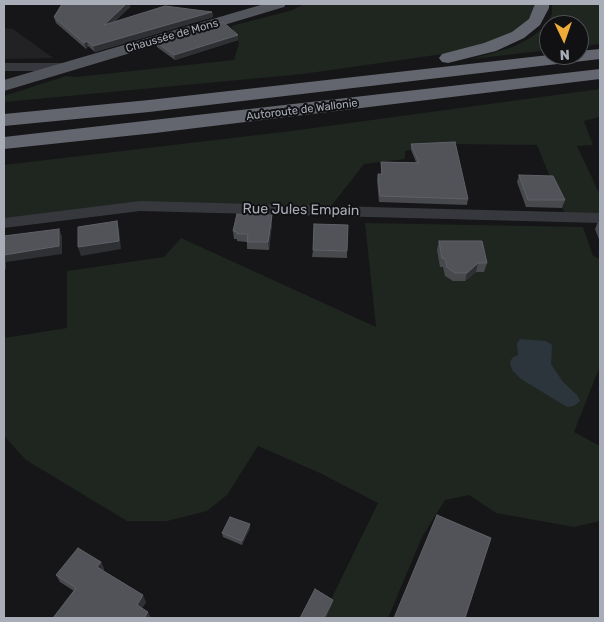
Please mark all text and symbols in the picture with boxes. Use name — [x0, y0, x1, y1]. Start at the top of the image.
north arrow — [539, 15, 589, 65]
street label: Chaussée de Mons — [124, 16, 220, 56]
text: N — [559, 46, 570, 63]
street label: Autoroute de Wallonie — [246, 97, 358, 123]
street label: Rue Jules Empain — [242, 201, 360, 219]

